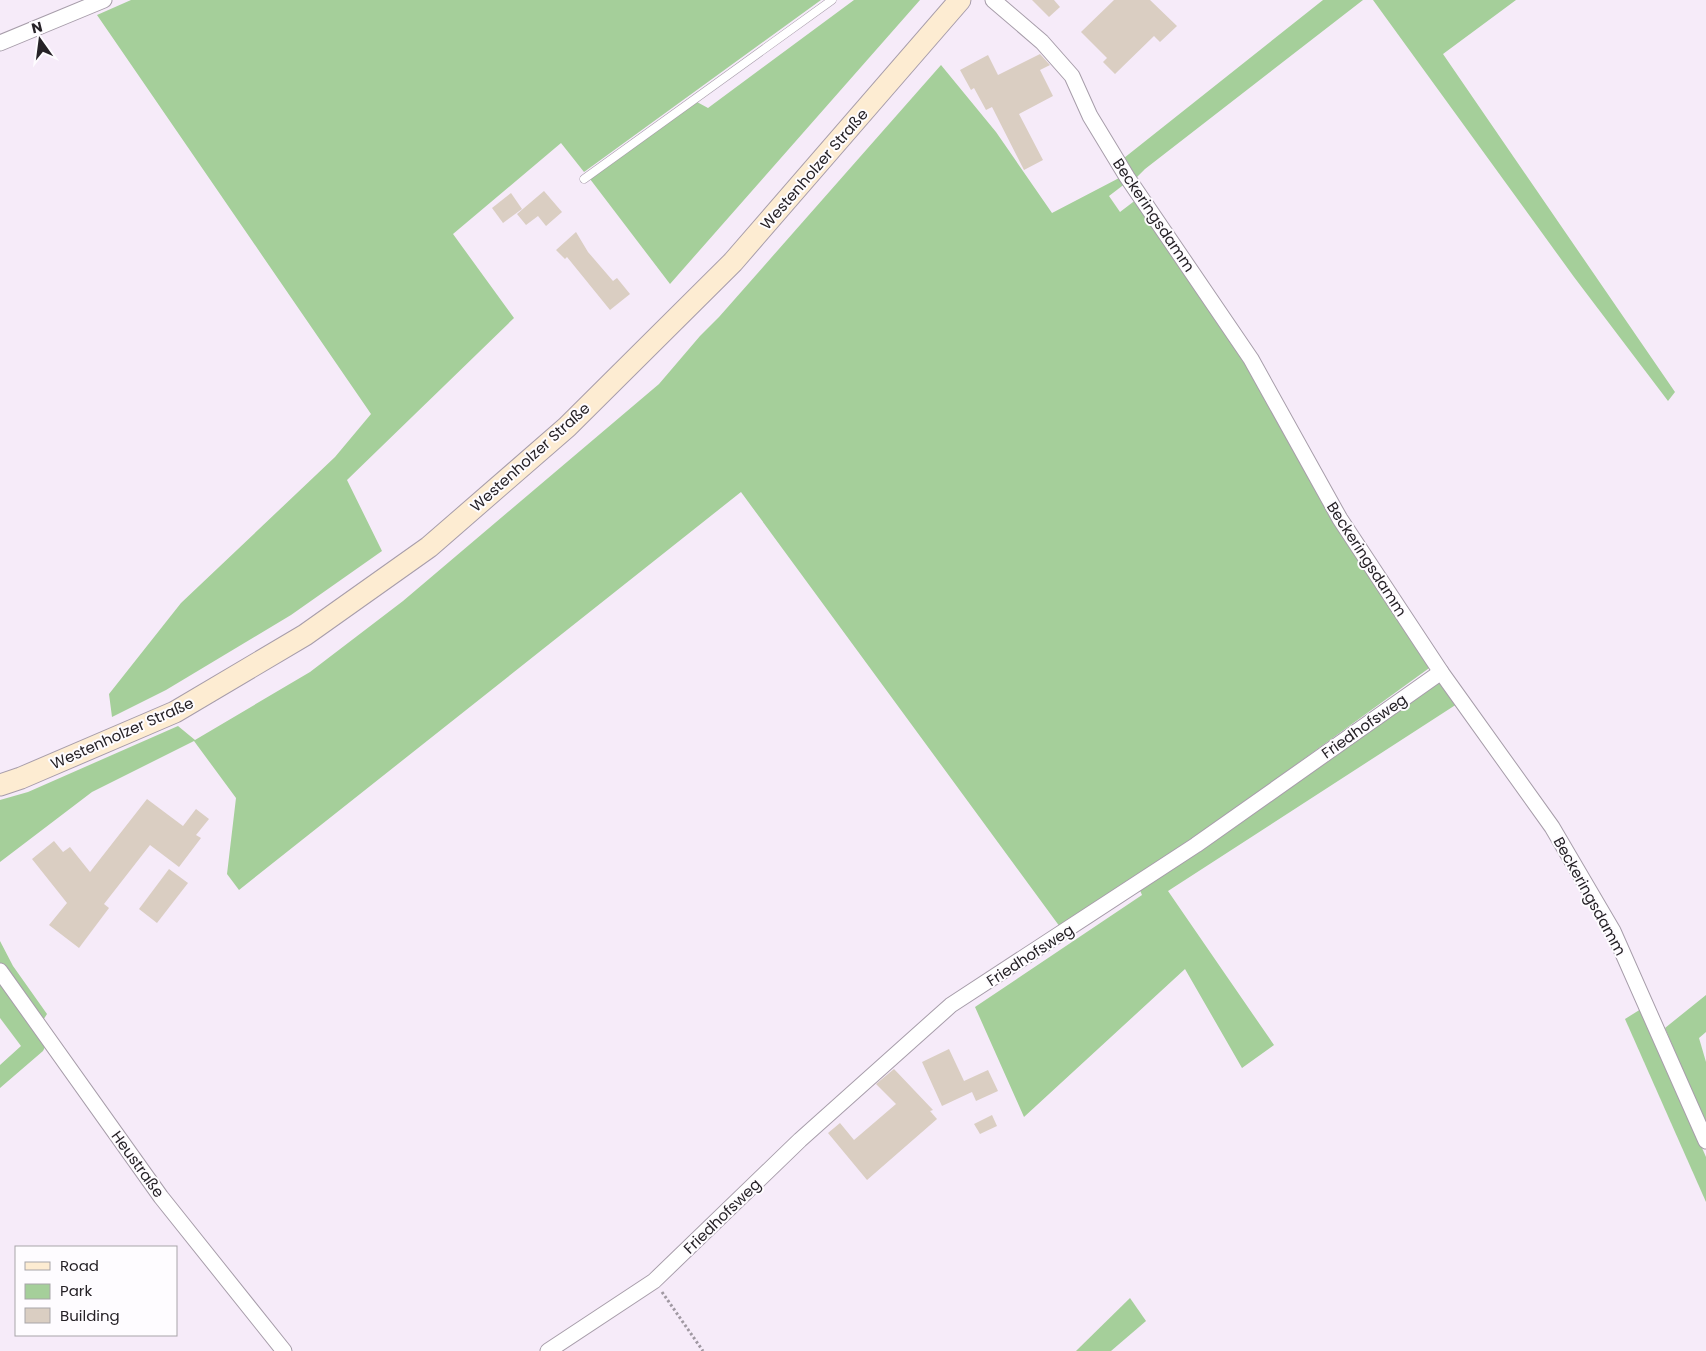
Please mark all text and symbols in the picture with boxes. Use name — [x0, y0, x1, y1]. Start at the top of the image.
north arrow — [15, 15, 65, 65]
text: N — [29, 16, 44, 38]
street label: Westenholzer Straße — [755, 104, 873, 234]
street label: Beckeringsdamm — [1108, 154, 1200, 276]
street label: Westenholzer Straße — [466, 398, 594, 516]
street label: Beckeringsdamm — [1322, 498, 1412, 620]
street label: Friedhofsweg — [1317, 689, 1411, 763]
street label: Westenholzer Straße — [47, 692, 197, 774]
street label: Beckeringsdamm — [1549, 833, 1631, 959]
street label: Friedhofsweg — [982, 919, 1078, 991]
street label: Heustraße — [107, 1126, 169, 1202]
street label: Friedhofsweg — [679, 1174, 765, 1258]
legend — [15, 1246, 178, 1336]
text: Road — [60, 1255, 99, 1276]
text: Park — [60, 1280, 92, 1301]
text: Building — [60, 1305, 120, 1326]

